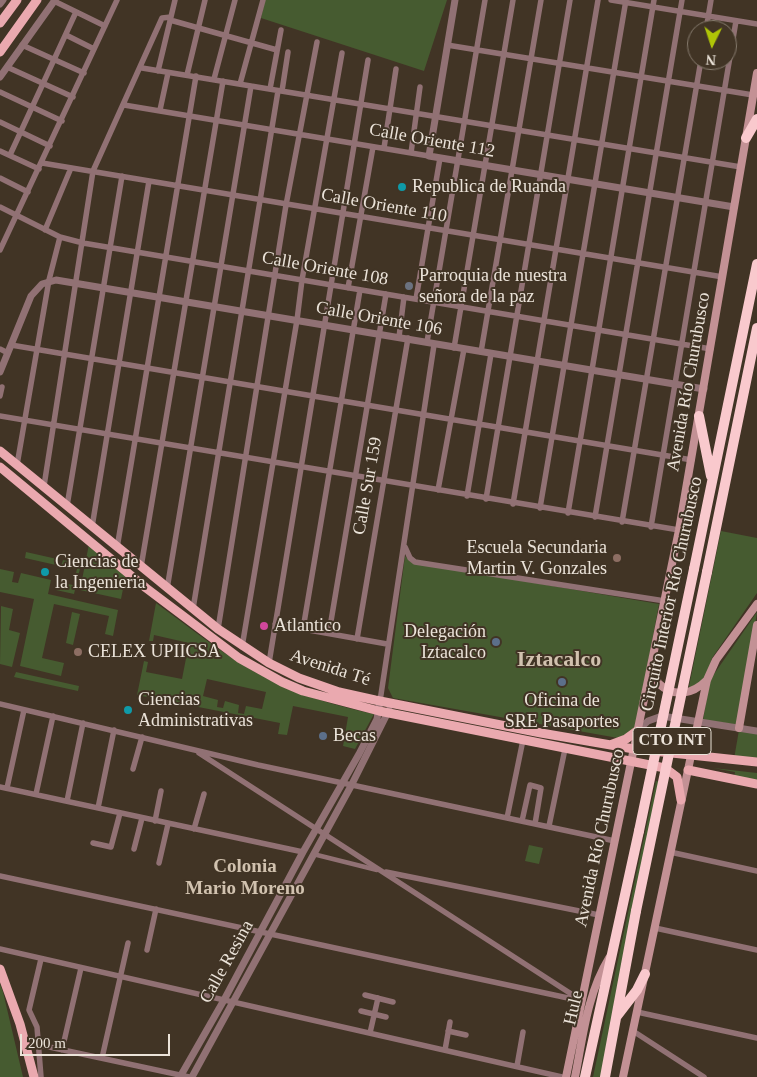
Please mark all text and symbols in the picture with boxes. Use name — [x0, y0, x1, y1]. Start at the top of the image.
north arrow — [687, 20, 737, 70]
text: N — [705, 52, 717, 67]
street label: Calle Oriente 112 — [367, 119, 497, 163]
place label: Republica de Ruanda — [412, 176, 566, 198]
marker: Republica de Ruanda — [396, 181, 408, 193]
street label: Calle Oriente 110 — [319, 184, 449, 228]
street label: Calle Oriente 108 — [260, 247, 390, 291]
place label: Parroquia de nuestra señora de la paz — [419, 265, 567, 308]
marker: Parroquia de nuestra señora de la paz — [403, 280, 415, 292]
street label: Avenida Río Churubusco — [663, 291, 715, 473]
street label: Calle Oriente 106 — [314, 297, 444, 341]
street label: Calle Sur 159 — [349, 435, 387, 537]
street label: Circuito Interior Río Churubusco — [637, 475, 707, 713]
place label: Escuela Secundaria Martin V. Gonzales — [467, 537, 607, 580]
place label: Ciencias de la Ingenieria — [55, 551, 145, 594]
marker: Escuela Secundaria Martin V. Gonzales — [611, 552, 623, 564]
marker: Ciencias de la Ingenieria — [39, 566, 51, 578]
place label: Atlantico — [274, 615, 341, 637]
marker: Atlantico — [258, 620, 270, 632]
place label: Delegación Iztacalco — [404, 621, 486, 664]
marker: Delegación Iztacalco — [490, 636, 502, 648]
place label: CELEX UPIICSA — [88, 641, 221, 663]
street label: Avenida Té — [287, 645, 373, 691]
marker: CELEX UPIICSA — [72, 646, 84, 658]
district label: Iztacalco — [517, 647, 601, 673]
marker: Oficina de SRE Pasaportes — [556, 676, 568, 688]
place label: Ciencias Administrativas — [138, 689, 253, 732]
place label: Oficina de SRE Pasaportes — [505, 690, 619, 732]
marker: Ciencias Administrativas — [122, 704, 134, 716]
place label: Becas — [333, 725, 376, 747]
road number: CTO INT — [633, 728, 711, 754]
marker: Becas — [317, 730, 329, 742]
street label: Avenida Río Churubusco — [571, 747, 629, 929]
district label: Colonia Mario Moreno — [185, 856, 305, 900]
street label: Calle Resina — [195, 917, 259, 1007]
street label: Hule — [560, 989, 588, 1027]
scale bar — [22, 1024, 172, 1056]
text: 200 m — [28, 1035, 66, 1051]

